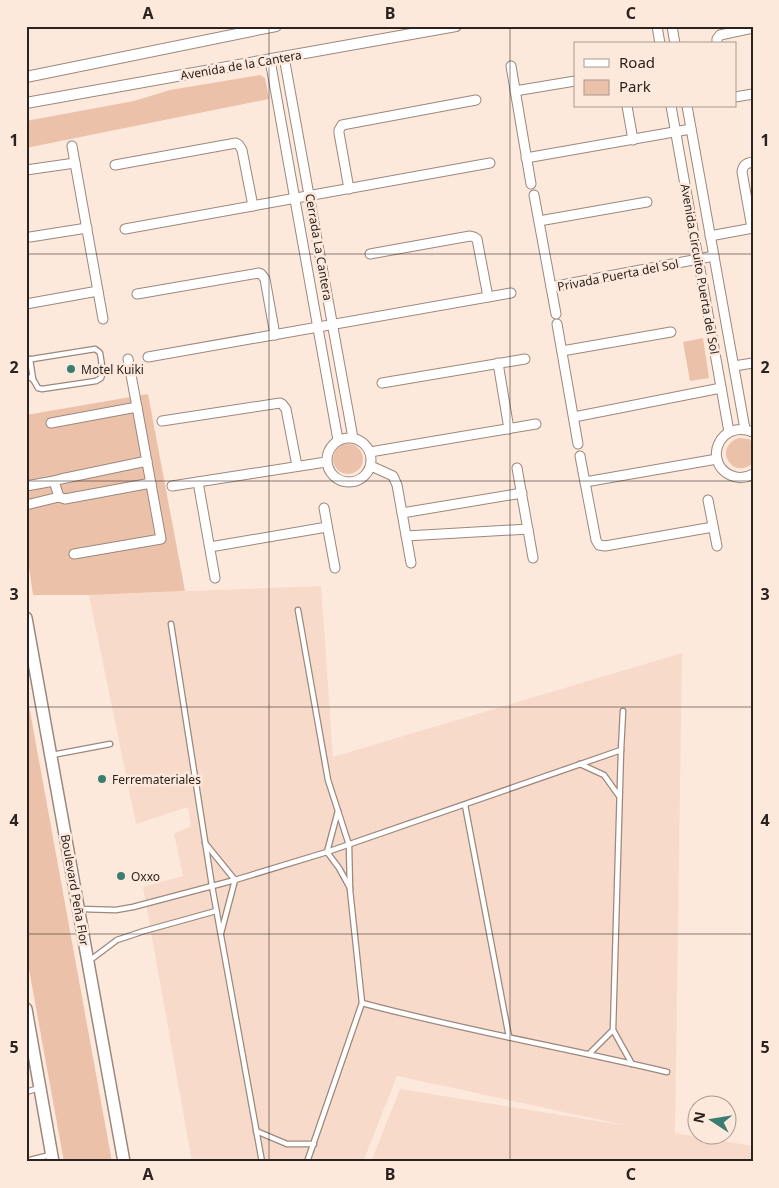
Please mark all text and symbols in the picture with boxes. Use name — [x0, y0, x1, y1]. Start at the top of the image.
text: A — [142, 2, 154, 24]
text: B — [385, 2, 395, 24]
text: C — [626, 2, 636, 24]
legend — [574, 42, 736, 108]
street label: Avenida de la Cantera — [179, 46, 303, 84]
text: Road — [619, 52, 655, 72]
text: Park — [619, 76, 651, 96]
text: 1 — [9, 129, 19, 151]
text: 1 — [760, 129, 770, 151]
street label: Avenida Circuito Puerta del Sol — [677, 183, 723, 355]
street label: Cerrada La Cantera — [301, 192, 337, 302]
street label: Privada Puerta del Sol — [556, 255, 680, 295]
text: 2 — [9, 356, 19, 378]
text: 2 — [760, 356, 770, 378]
place label: Motel Kuiki — [81, 361, 144, 378]
marker: Motel Kuiki — [65, 363, 77, 375]
text: 3 — [9, 583, 19, 605]
text: 3 — [760, 583, 770, 605]
place label: Ferremateriales — [112, 771, 201, 788]
marker: Ferremateriales — [96, 773, 108, 785]
text: 4 — [9, 809, 19, 831]
text: 4 — [760, 809, 770, 831]
street label: Boulevard Peña Flor — [57, 833, 93, 947]
place label: Oxxo — [131, 868, 160, 885]
marker: Oxxo — [115, 870, 127, 882]
text: 5 — [9, 1036, 19, 1058]
text: 5 — [760, 1036, 770, 1058]
north arrow — [686, 1096, 736, 1146]
text: N — [688, 1110, 709, 1125]
text: A — [142, 1163, 154, 1185]
text: B — [385, 1163, 395, 1185]
text: C — [626, 1163, 636, 1185]

